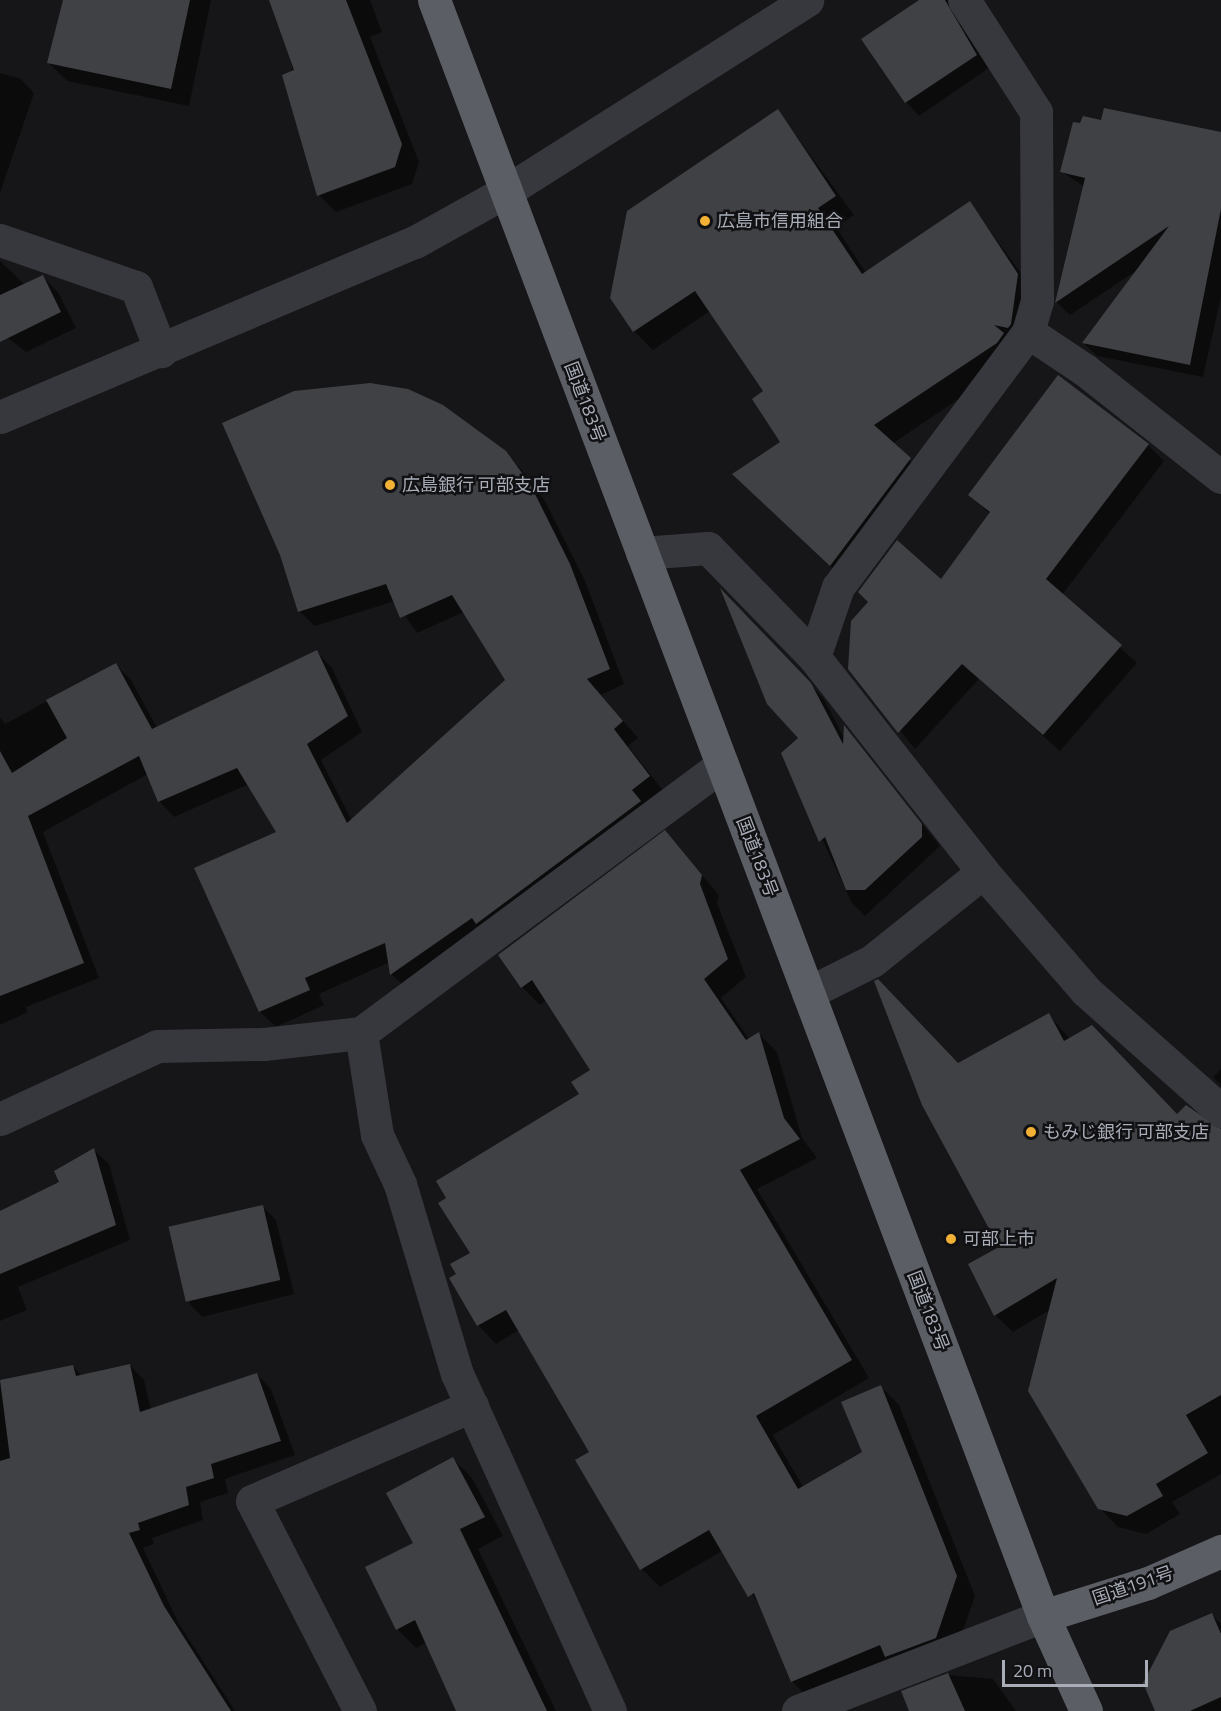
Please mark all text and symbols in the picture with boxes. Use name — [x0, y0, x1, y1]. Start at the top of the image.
place label: 広島市信用組合 — [717, 210, 843, 232]
marker: 広島市信用組合 — [698, 214, 712, 228]
street label: 国道183号 — [560, 359, 610, 445]
place label: 広島銀行 可部支店 — [402, 474, 550, 496]
marker: 広島銀行 可部支店 — [383, 478, 397, 492]
street label: 国道183号 — [732, 814, 782, 900]
place label: もみじ銀行 可部支店 — [1043, 1121, 1209, 1143]
marker: もみじ銀行 可部支店 — [1024, 1125, 1038, 1139]
place label: 可部上市 — [963, 1228, 1035, 1250]
marker: 可部上市 — [944, 1232, 958, 1246]
street label: 国道183号 — [903, 1268, 953, 1354]
street label: 国道191号 — [1090, 1562, 1176, 1610]
scale bar — [1005, 1648, 1150, 1686]
text: 20 m — [1013, 1657, 1052, 1684]

